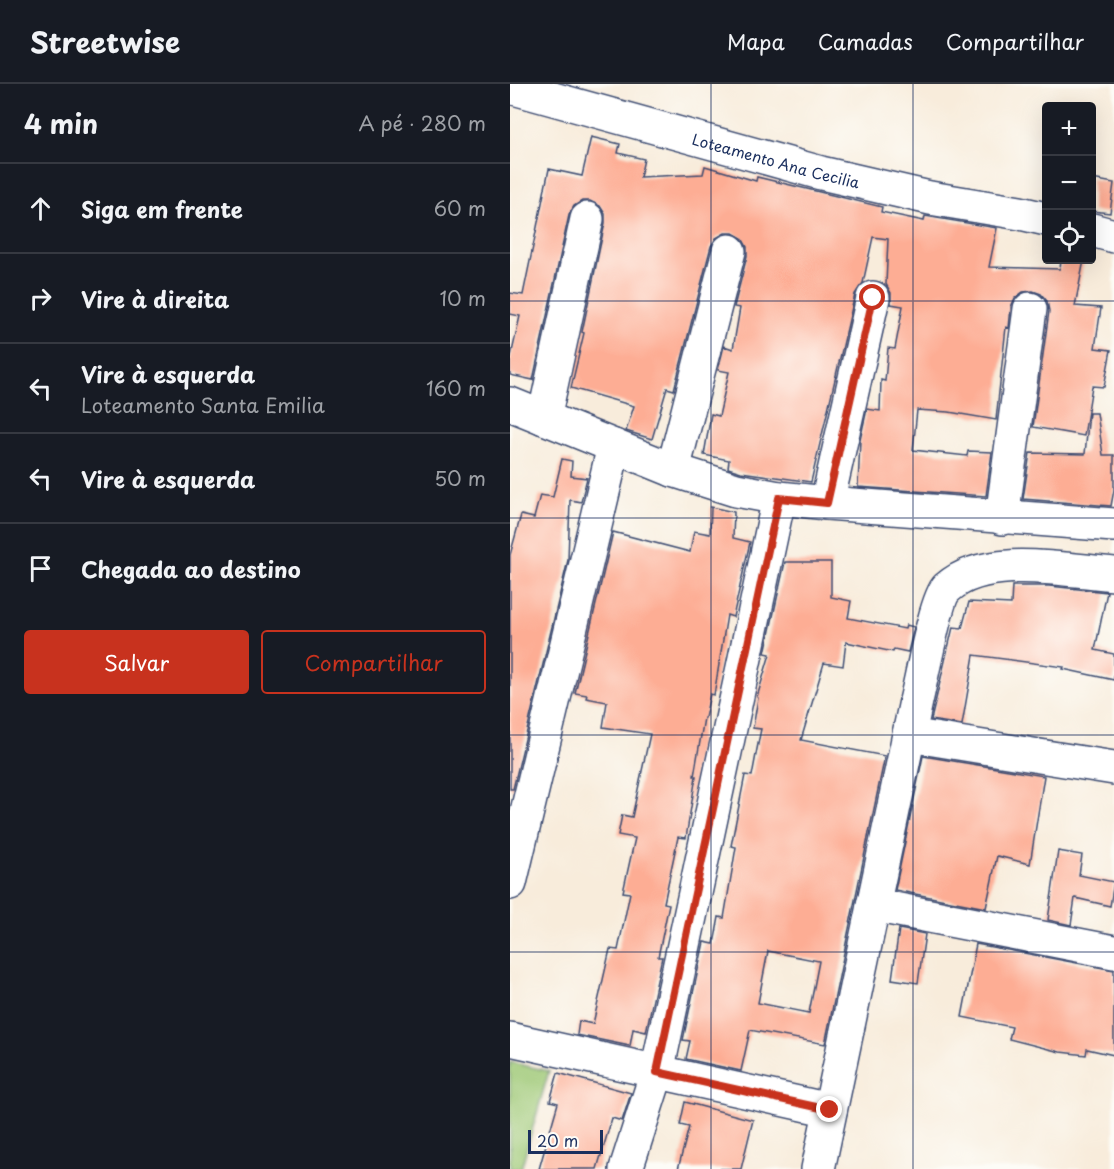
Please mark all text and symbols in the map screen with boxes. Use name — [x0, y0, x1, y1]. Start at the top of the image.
text: Streetwise — [30, 20, 180, 63]
text: Mapa — [727, 25, 785, 57]
text: Camadas — [818, 25, 913, 57]
text: Compartilhar — [946, 25, 1084, 57]
map controls — [1042, 102, 1096, 264]
button: + — [1042, 102, 1096, 156]
text: 4 min — [24, 104, 98, 143]
text: A pé · 280 m — [358, 108, 486, 138]
street label: Loteamento Ana Cecilia — [690, 126, 863, 193]
button: − — [1042, 156, 1096, 210]
icon: ahead — [24, 192, 57, 225]
text: Siga em frente — [81, 192, 243, 225]
text: 60 m — [434, 193, 486, 223]
button: locate — [1042, 210, 1096, 264]
icon: right — [24, 282, 57, 315]
text: Vire à direita — [81, 282, 229, 315]
text: 10 m — [439, 283, 486, 313]
route start — [859, 284, 885, 310]
text: Vire à esquerda — [81, 357, 255, 390]
icon: left — [24, 372, 57, 405]
text: 160 m — [426, 373, 486, 403]
text: Loteamento Santa Emilia — [81, 390, 325, 420]
icon: left — [24, 462, 57, 495]
text: Vire à esquerda — [81, 462, 255, 495]
text: 50 m — [434, 463, 486, 493]
icon: arrive — [24, 552, 57, 585]
text: Chegada ao destino — [81, 552, 301, 585]
button: Salvar — [24, 630, 249, 694]
button: Compartilhar — [261, 630, 486, 694]
route end — [816, 1096, 842, 1122]
scale bar — [528, 1127, 603, 1154]
text: 20 m — [537, 1128, 578, 1152]

